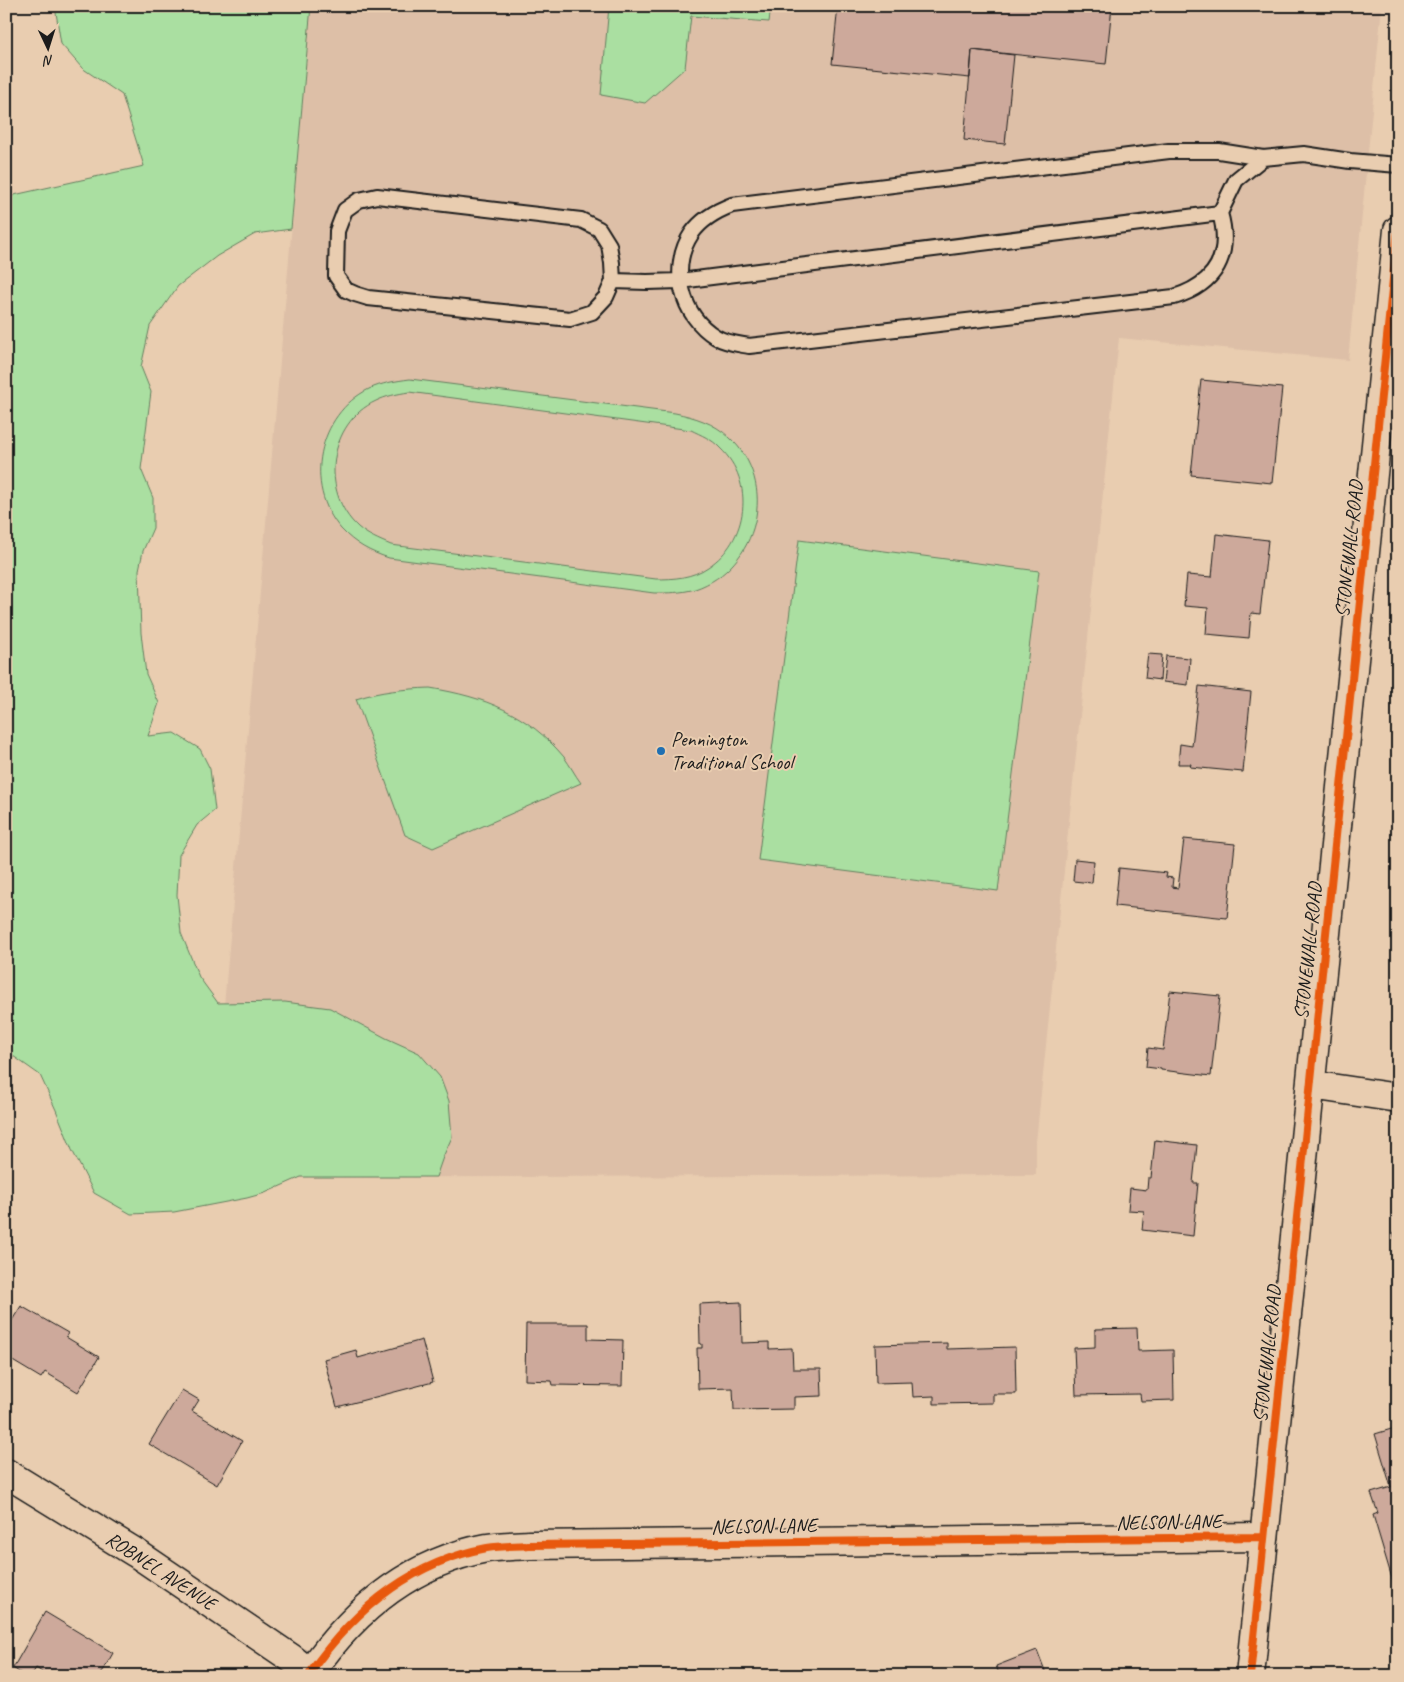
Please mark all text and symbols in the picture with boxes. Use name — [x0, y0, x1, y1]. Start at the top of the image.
north arrow — [22, 22, 72, 72]
text: N — [42, 52, 54, 69]
street label: STONEWALL ROAD — [1329, 478, 1369, 619]
place label: Pennington Traditional School — [671, 727, 796, 775]
marker: Pennington Traditional School — [655, 745, 667, 757]
street label: STONEWALL ROAD — [1288, 880, 1328, 1021]
street label: STONEWALL ROAD — [1247, 1283, 1287, 1424]
street label: NELSON LANE — [1116, 1509, 1224, 1535]
street label: NELSON LANE — [711, 1513, 819, 1539]
street label: ROBNEL AVENUE — [101, 1526, 223, 1618]

